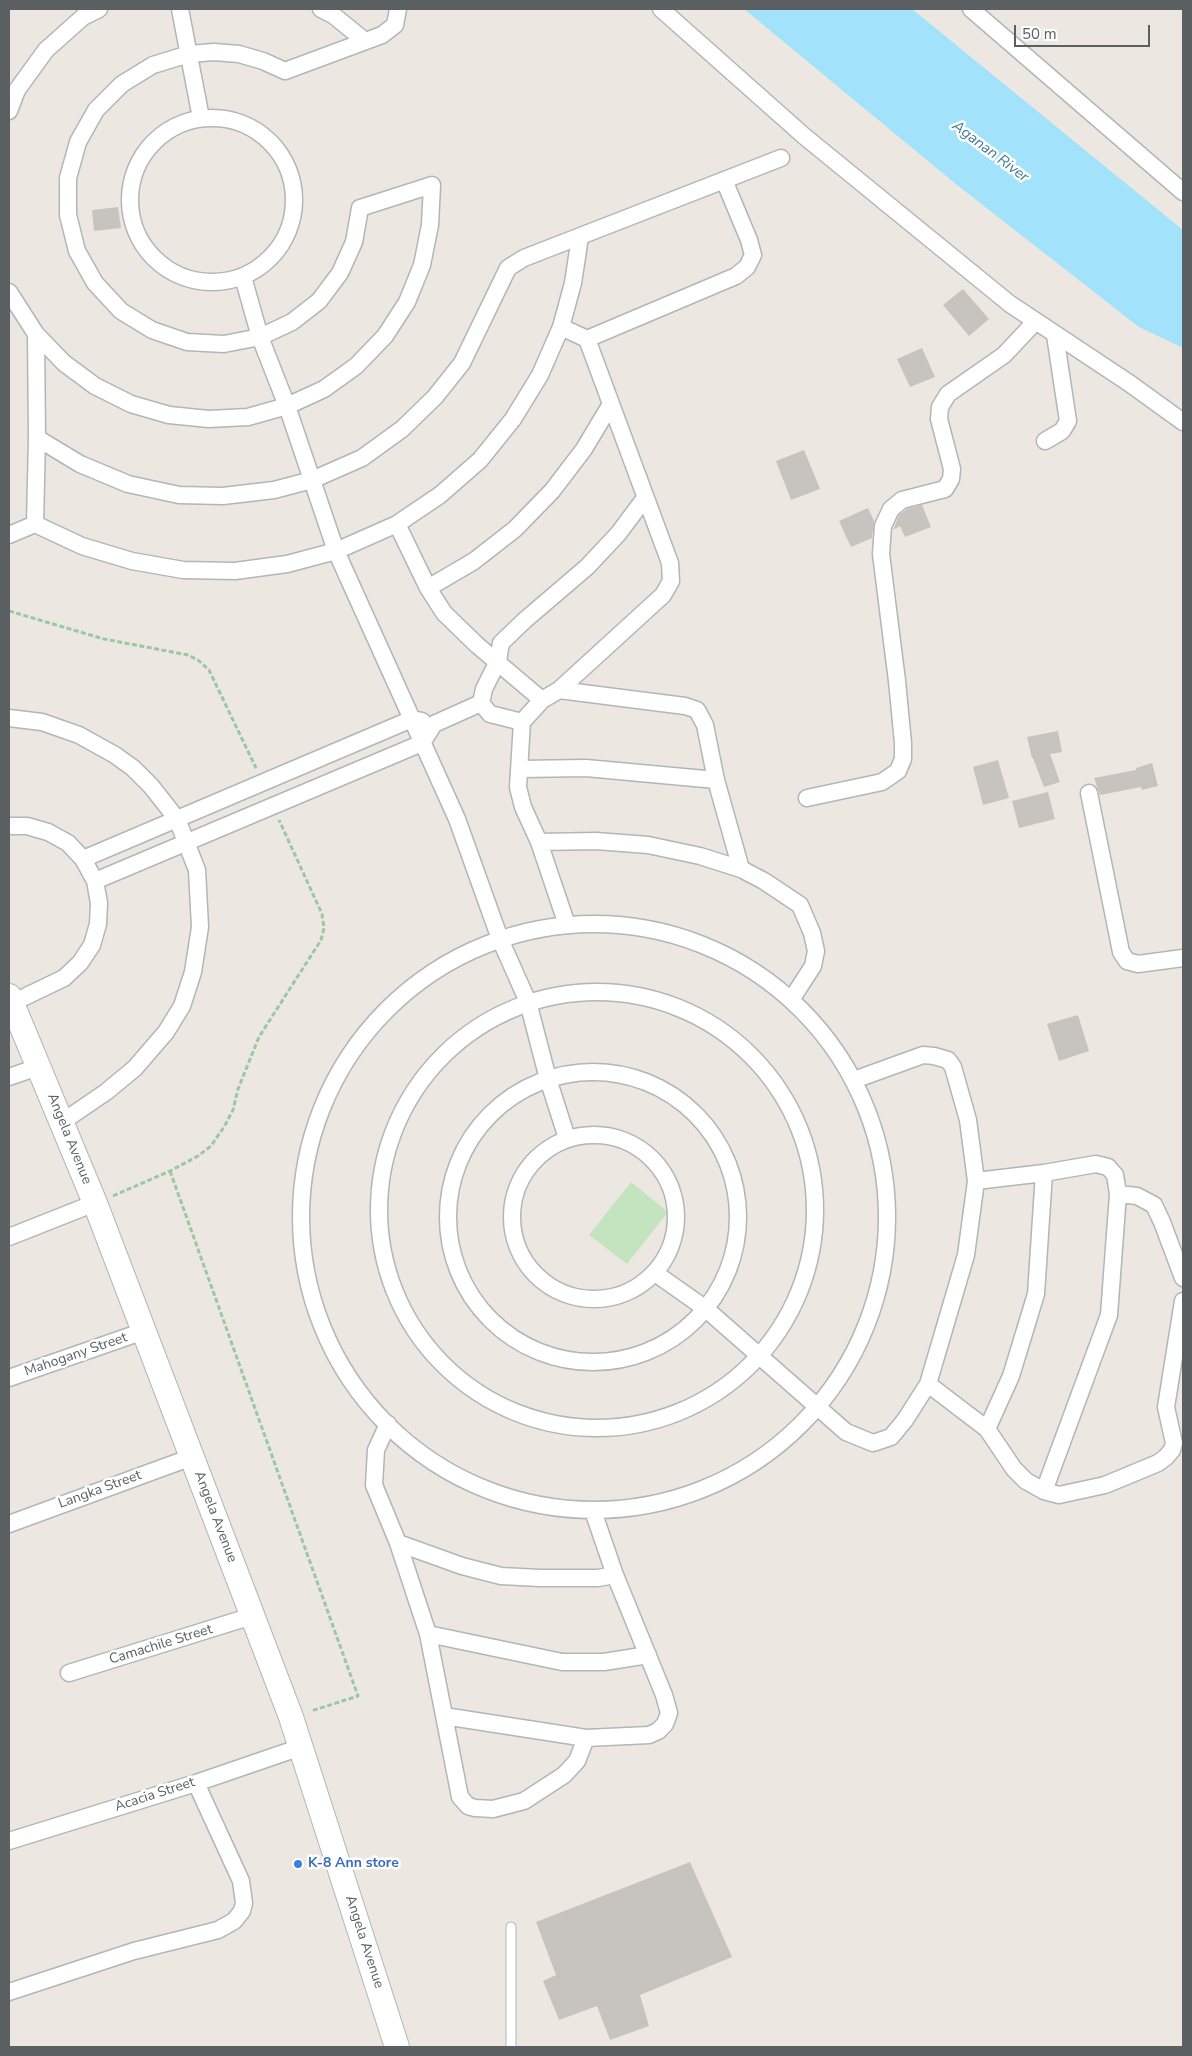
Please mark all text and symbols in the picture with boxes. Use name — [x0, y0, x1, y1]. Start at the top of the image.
scale bar — [1017, 15, 1153, 47]
text: 50 m — [1022, 24, 1057, 44]
water label: Aganan River — [948, 117, 1032, 187]
street label: Angela Avenue — [43, 1091, 95, 1187]
street label: Mahogany Street — [22, 1330, 130, 1380]
street label: Langka Street — [56, 1467, 144, 1513]
street label: Angela Avenue — [190, 1469, 240, 1565]
street label: Camachile Street — [107, 1621, 215, 1669]
street label: Acacia Street — [113, 1774, 197, 1816]
place label: K-8 Ann store — [308, 1856, 399, 1872]
marker: K-8 Ann store — [292, 1858, 304, 1870]
street label: Angela Avenue — [341, 1893, 387, 1991]

